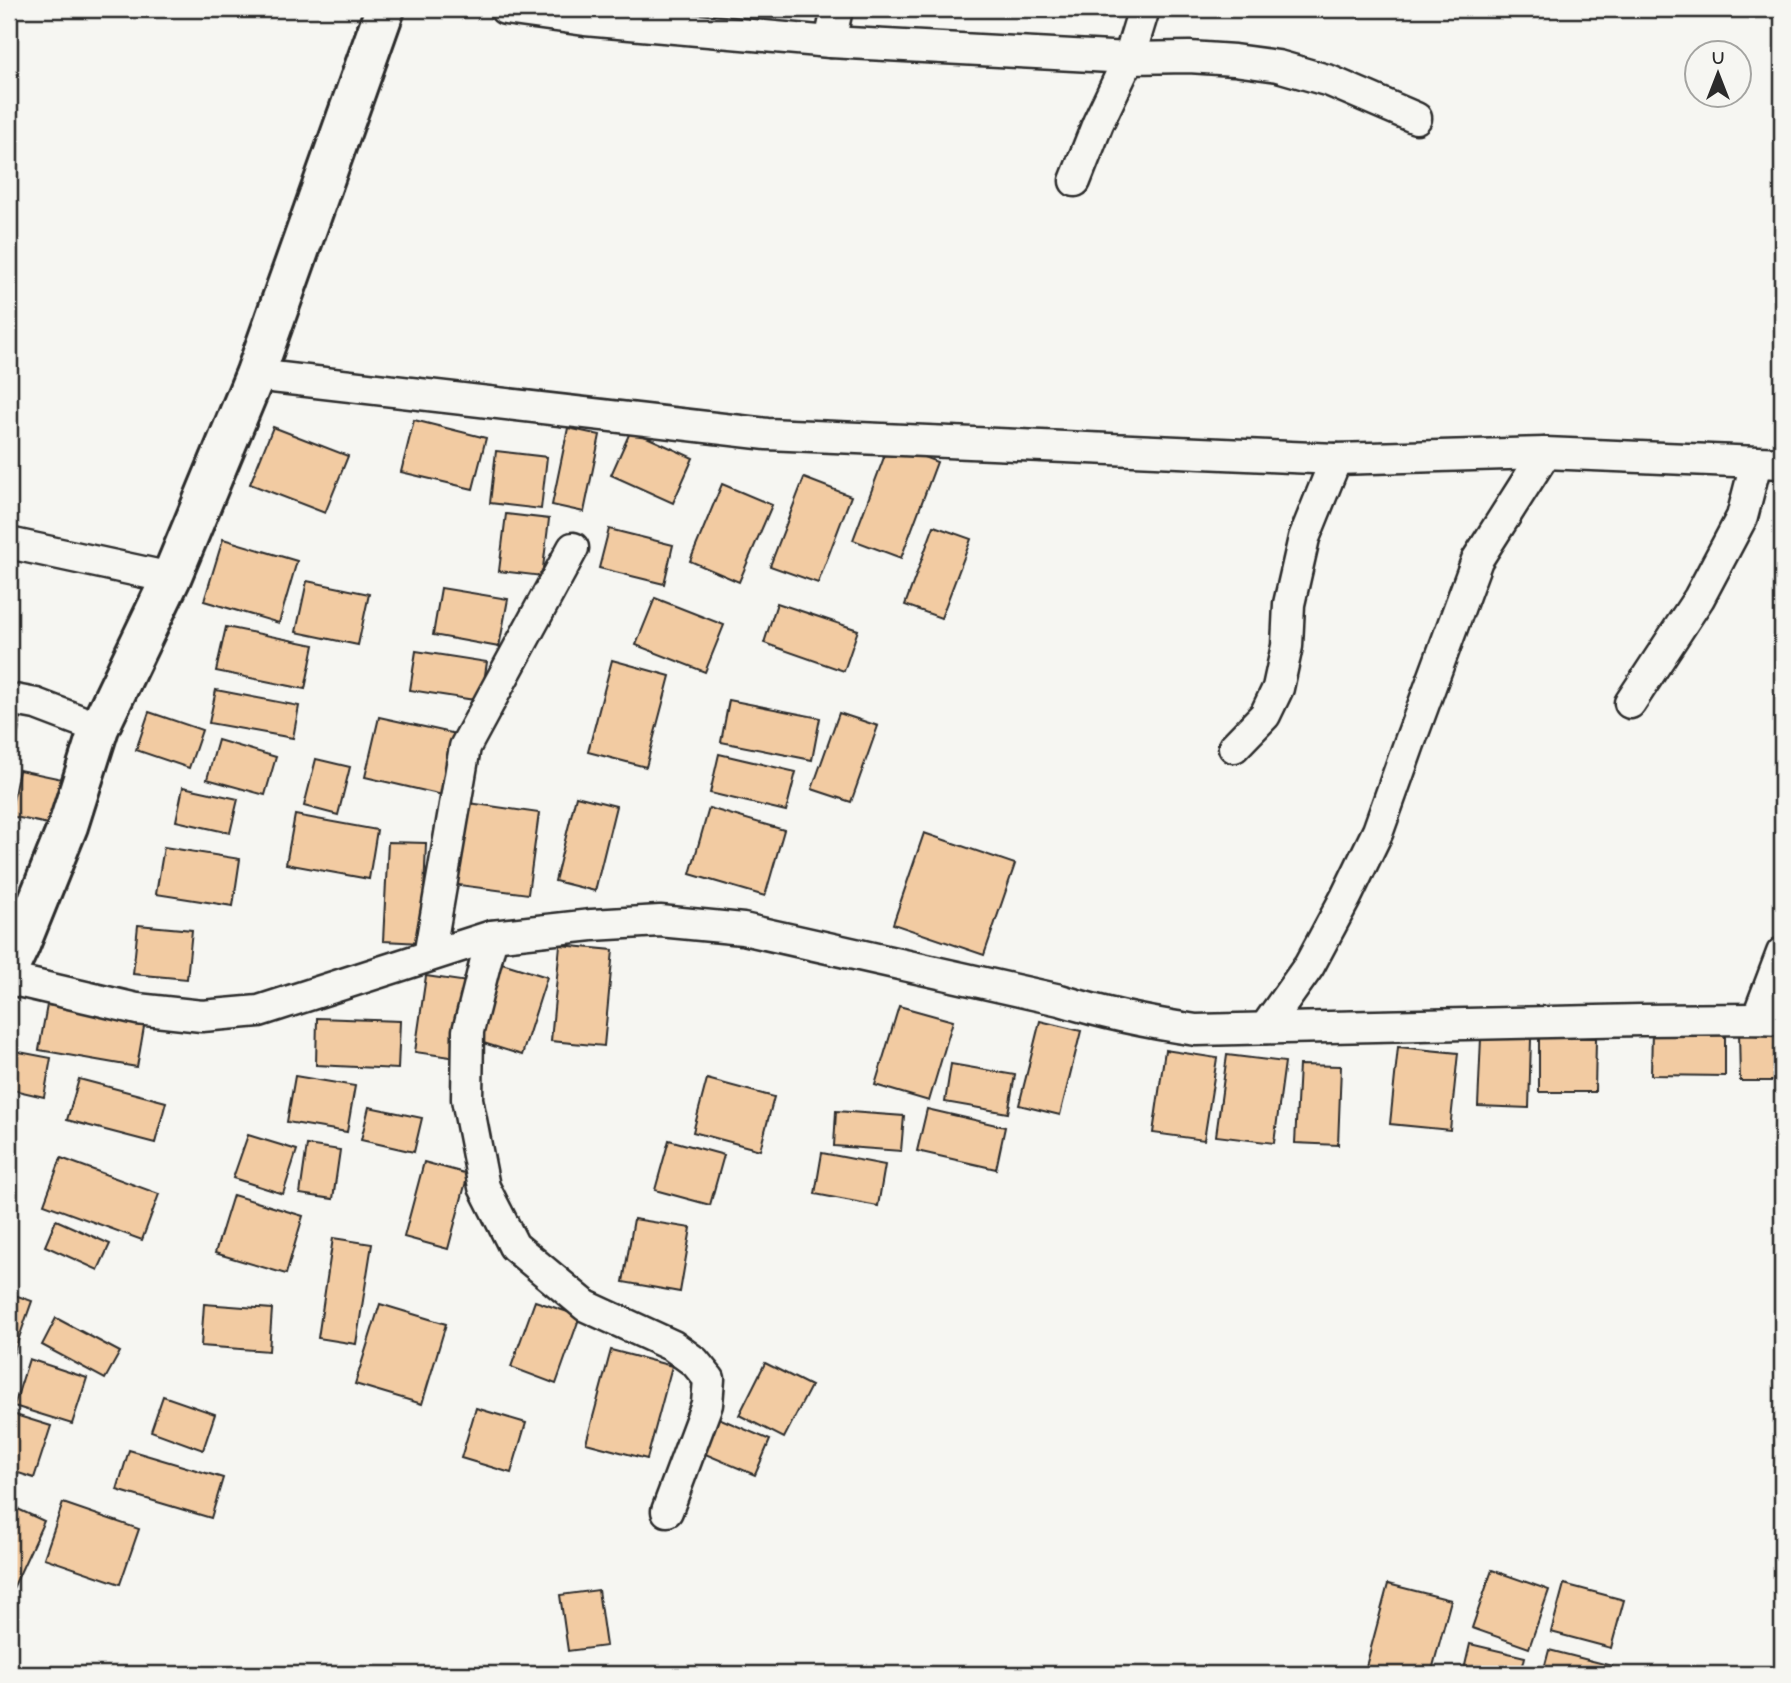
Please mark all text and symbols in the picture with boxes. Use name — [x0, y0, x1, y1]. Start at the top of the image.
north arrow — [1682, 38, 1752, 108]
text: U — [1712, 47, 1724, 69]

